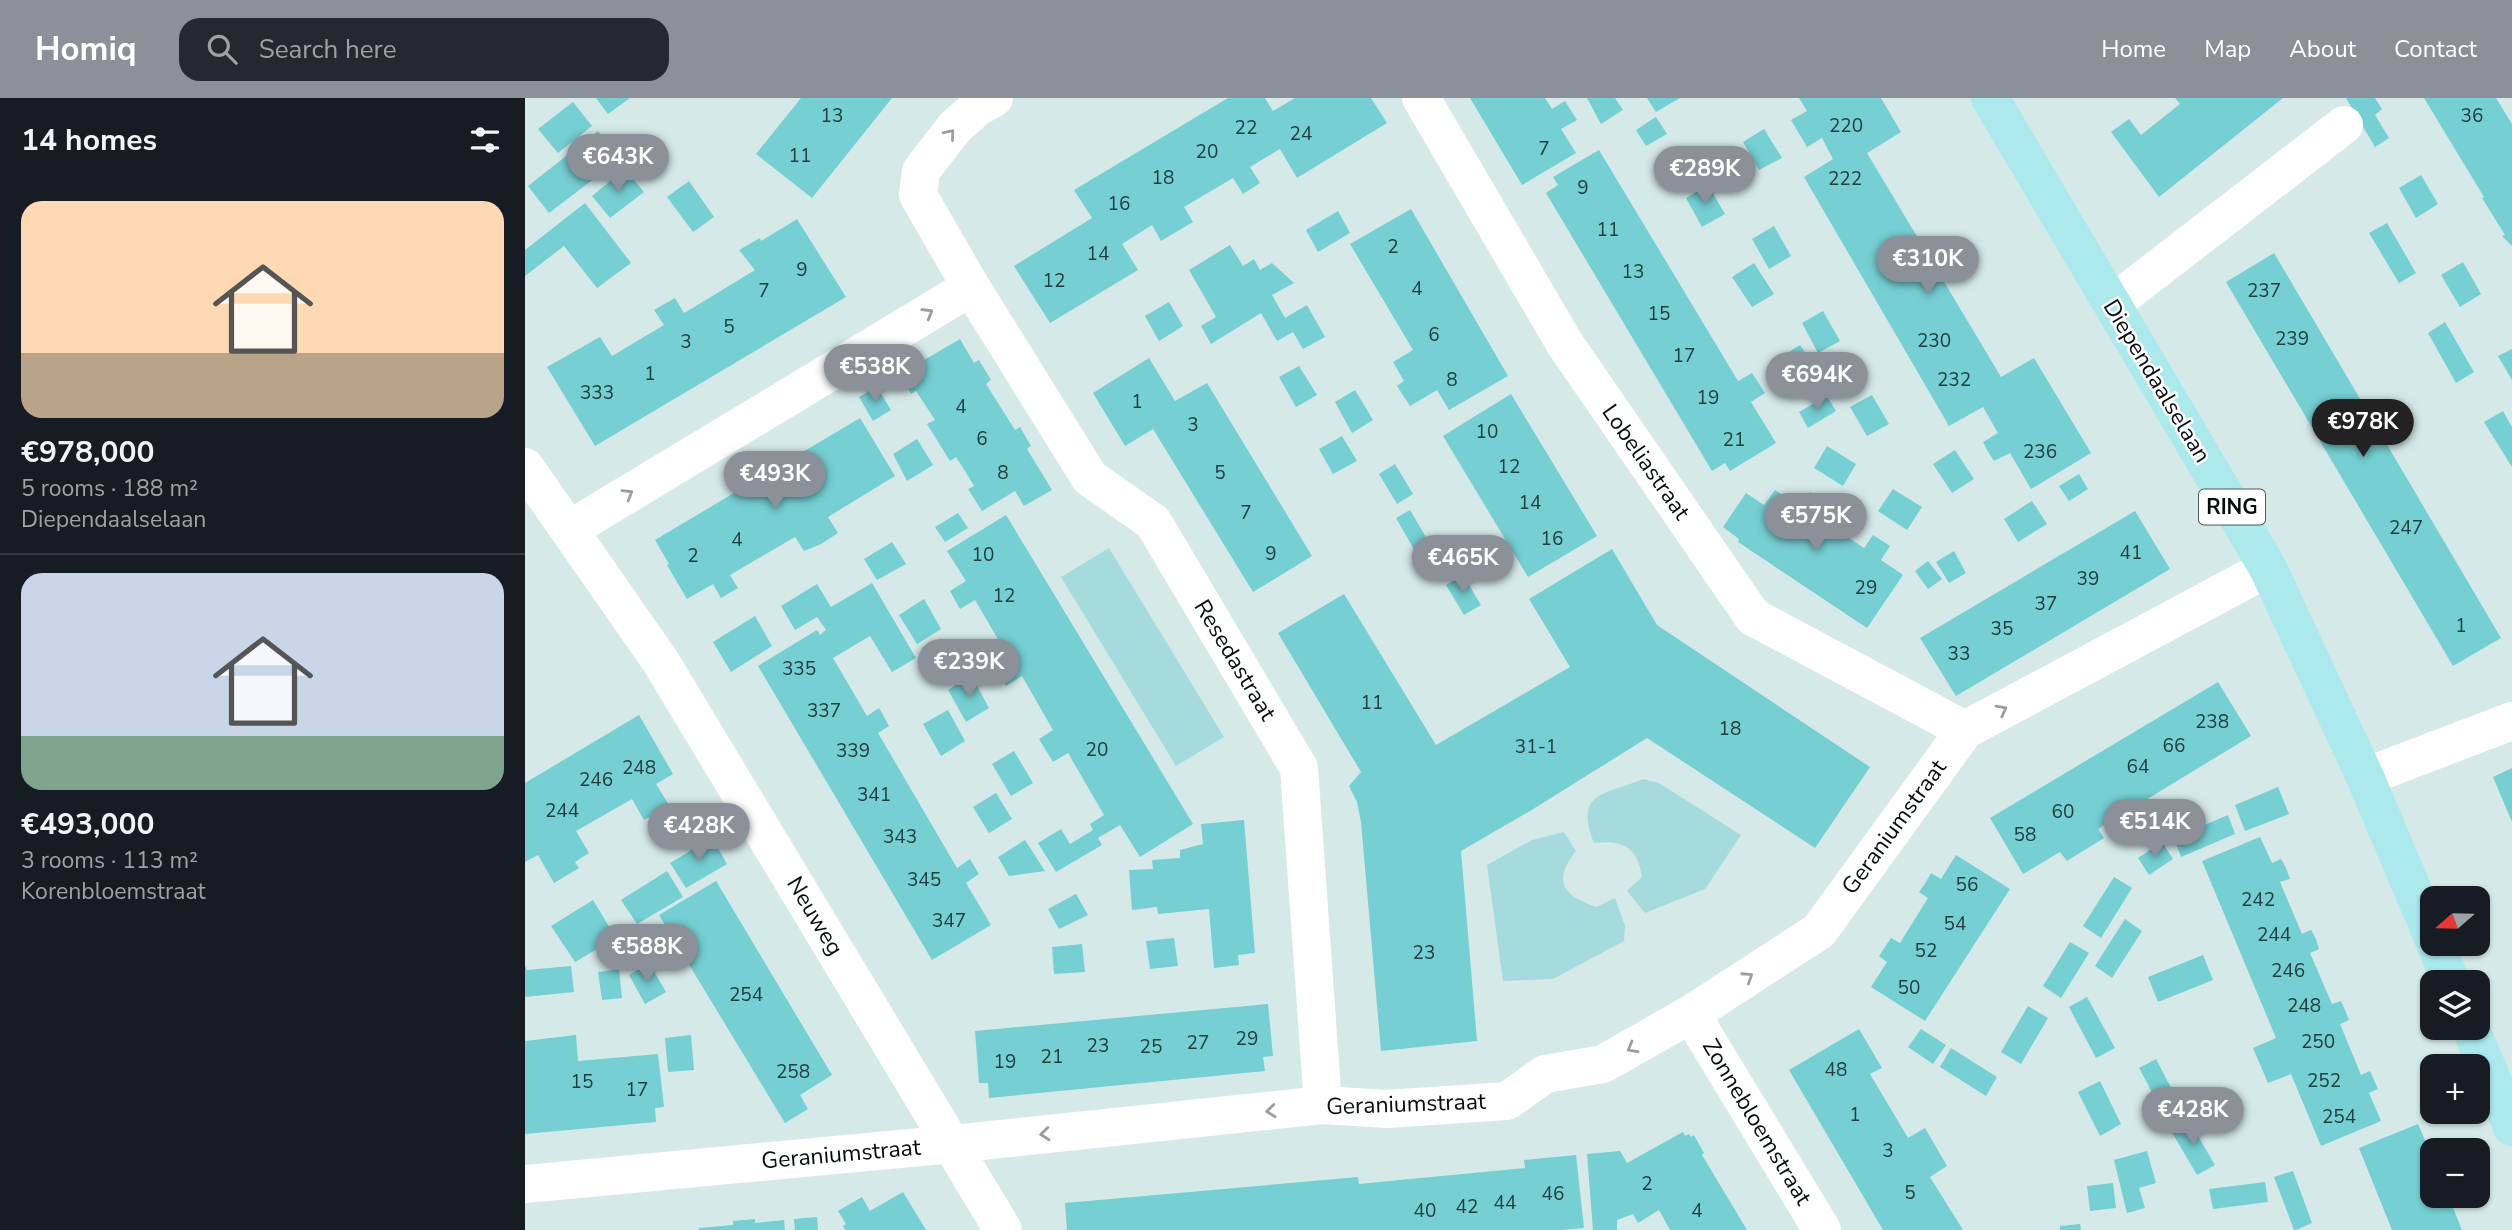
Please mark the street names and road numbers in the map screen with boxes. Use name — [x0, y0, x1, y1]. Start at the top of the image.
street label: Diependaalselaan — [2096, 294, 2218, 468]
street label: Lobeliastraat — [1595, 398, 1698, 527]
road number: RING — [2199, 490, 2265, 524]
street label: Resedastraat — [1187, 594, 1284, 727]
street label: Geraniumstraat — [1835, 752, 1954, 901]
street label: Neuweg — [779, 871, 851, 961]
street label: Zonnebloemstraat — [1695, 1033, 1819, 1212]
street label: Geraniumstraat — [1326, 1086, 1487, 1122]
street label: Geraniumstraat — [760, 1132, 923, 1176]

